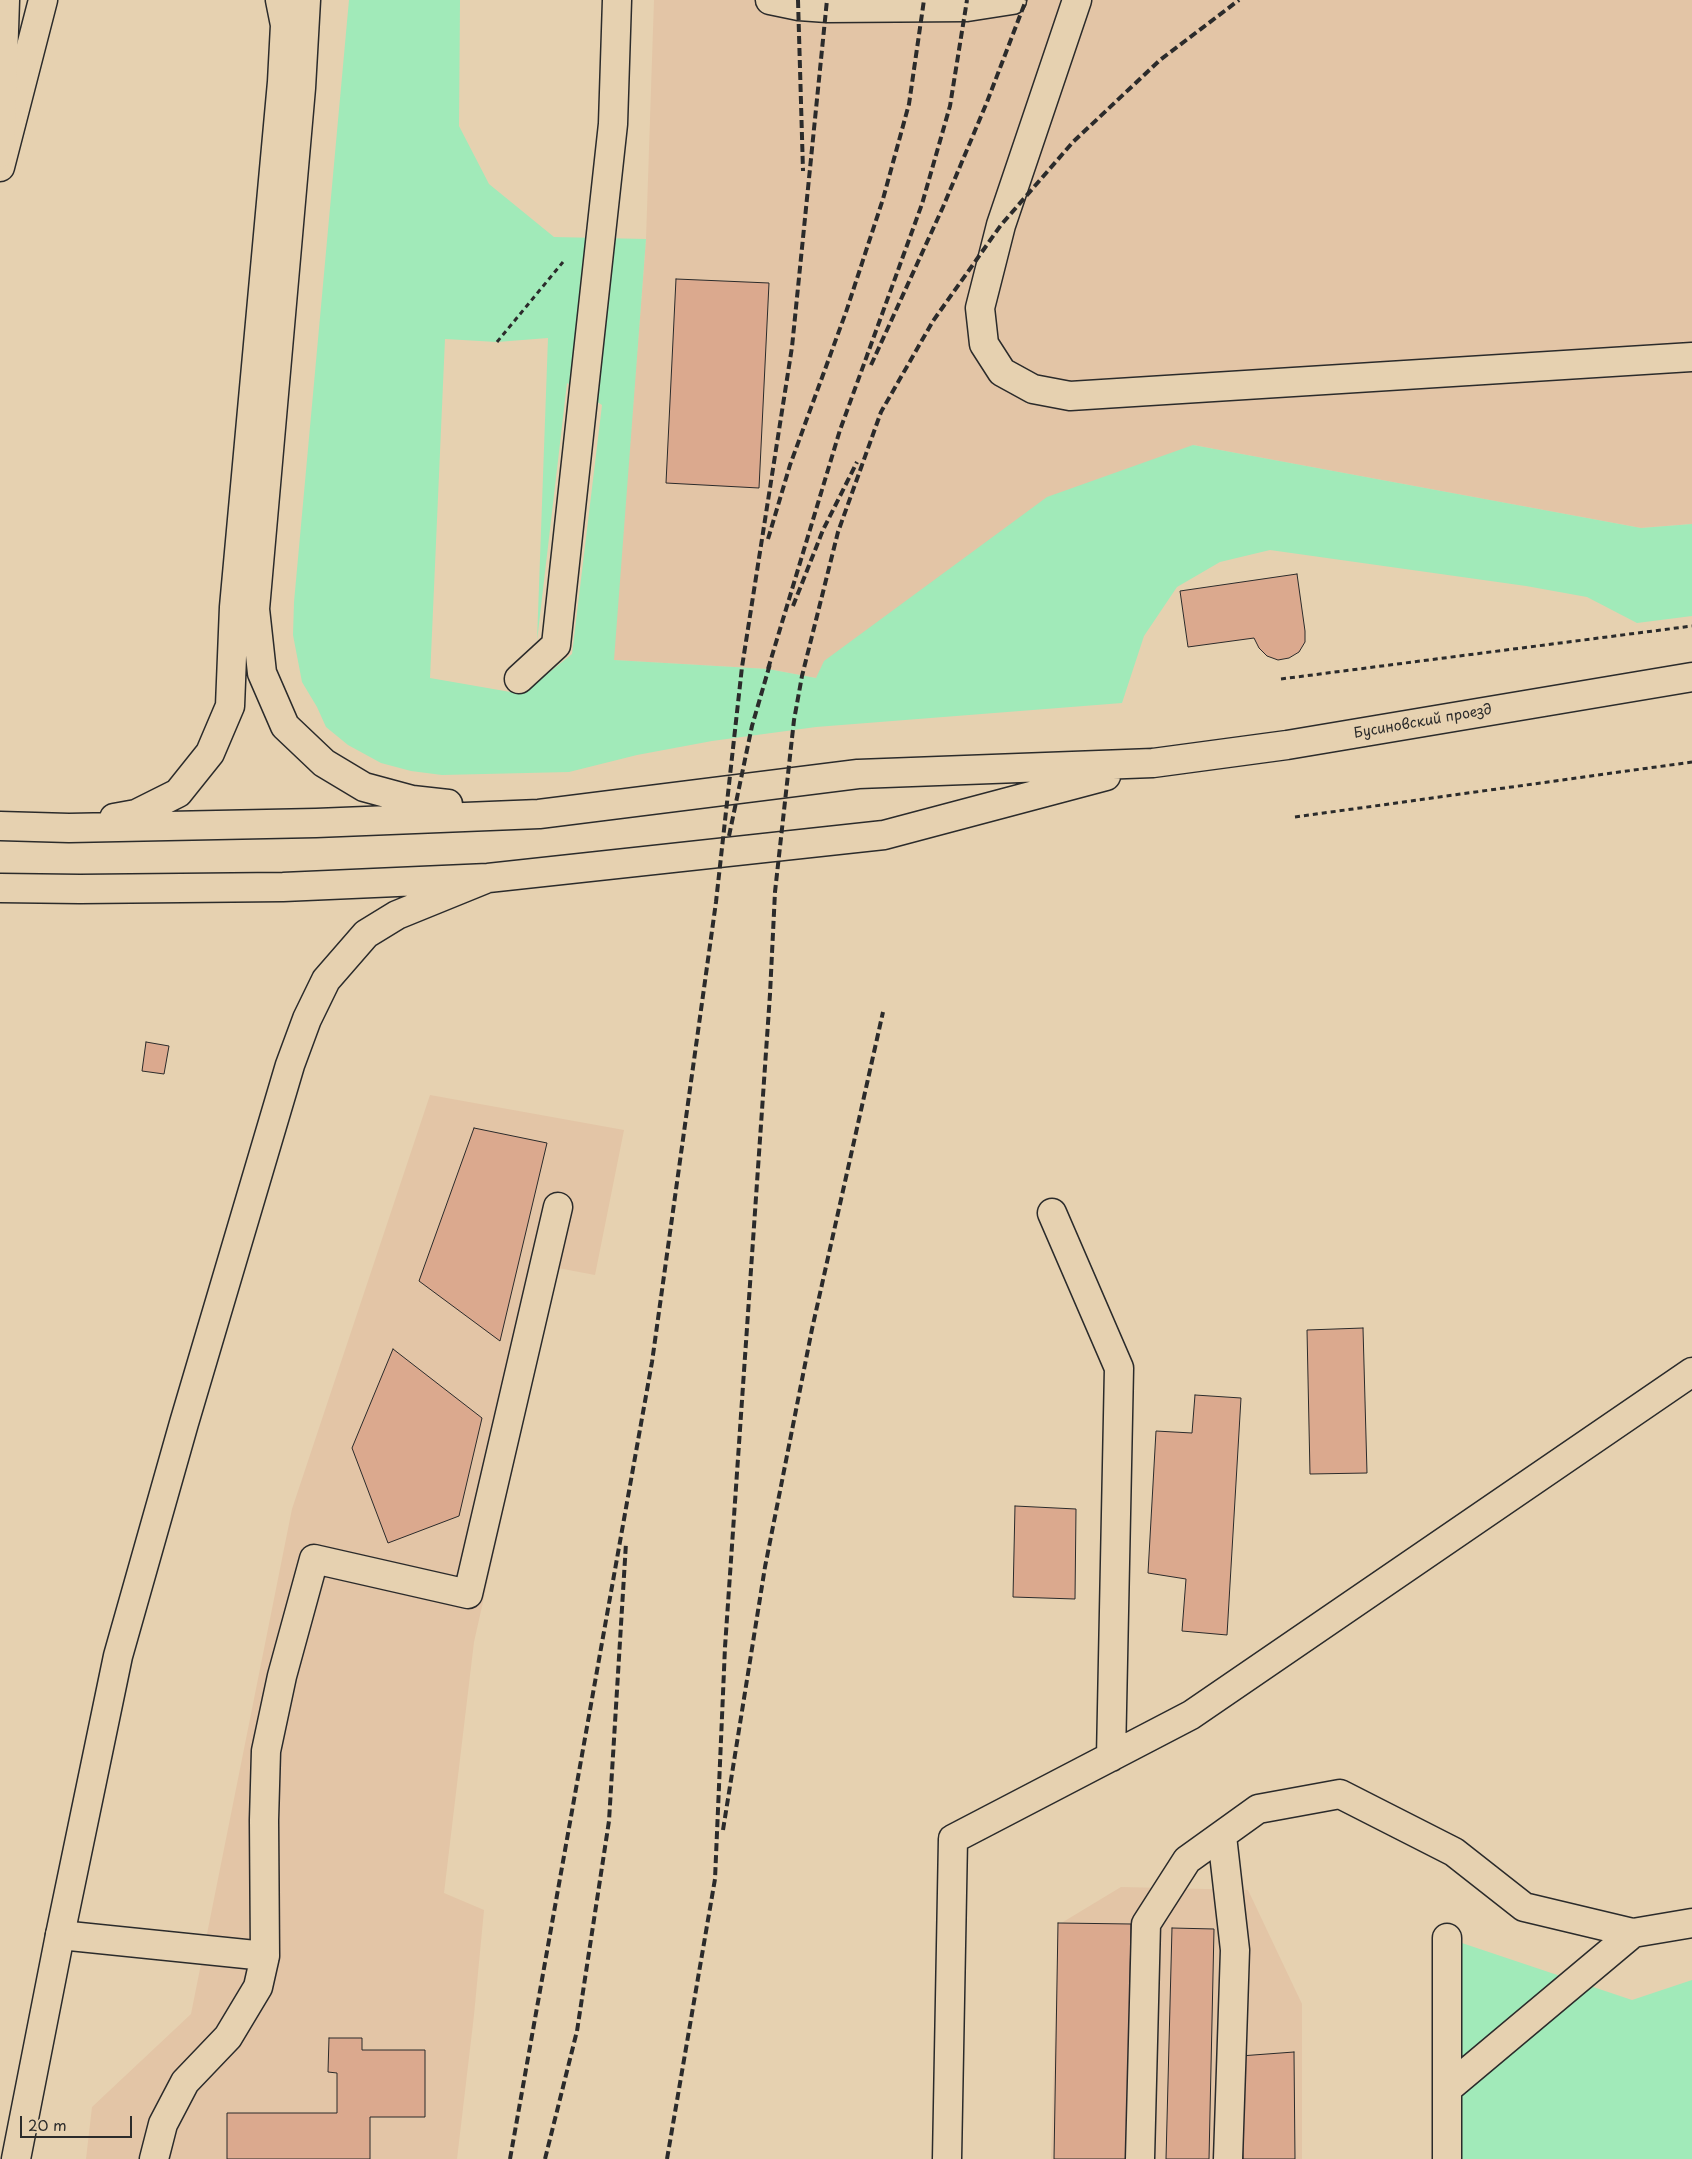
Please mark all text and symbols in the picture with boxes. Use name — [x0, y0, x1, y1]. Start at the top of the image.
street label: Бусиновский проезд — [1353, 702, 1493, 742]
scale bar — [22, 2106, 135, 2138]
text: 20 m — [28, 2113, 67, 2136]

